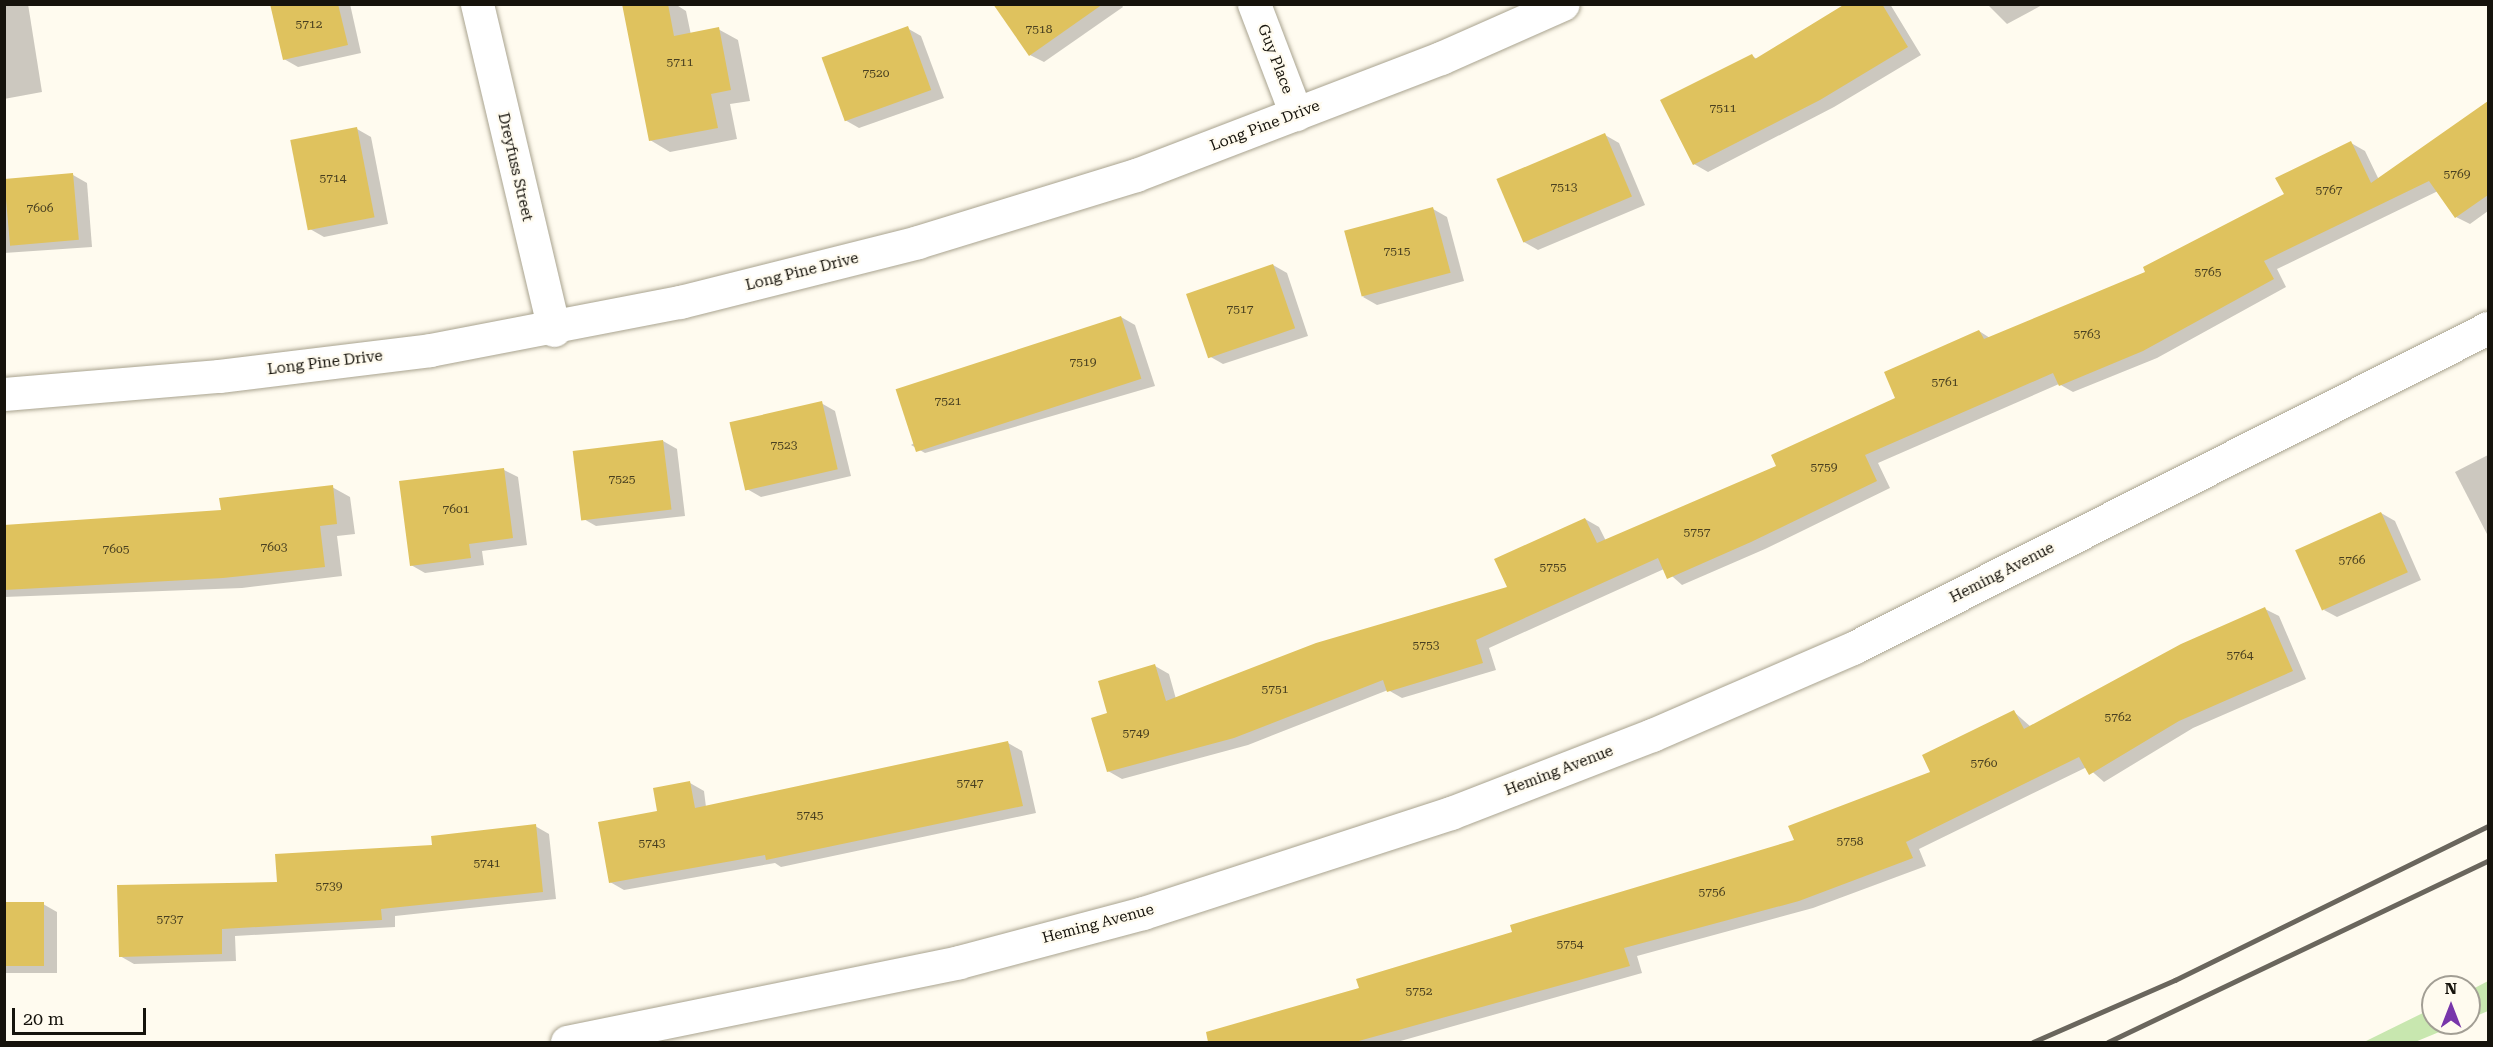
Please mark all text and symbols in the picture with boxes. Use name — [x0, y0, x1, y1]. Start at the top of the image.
house number: 5712 — [296, 18, 322, 32]
street label: Guy Place — [1254, 22, 1296, 96]
house number: 7518 — [1026, 23, 1052, 37]
house number: 5711 — [667, 56, 693, 70]
house number: 7520 — [863, 67, 889, 81]
street label: Long Pine Drive — [1208, 97, 1322, 155]
house number: 7511 — [1710, 102, 1736, 116]
street label: Dreyfuss Street — [494, 111, 536, 223]
house number: 5769 — [2444, 168, 2470, 182]
house number: 5714 — [320, 172, 346, 186]
house number: 7513 — [1551, 181, 1577, 195]
house number: 5767 — [2316, 184, 2342, 198]
house number: 7606 — [27, 202, 53, 216]
house number: 7515 — [1384, 245, 1410, 259]
street label: Long Pine Drive — [744, 249, 860, 295]
house number: 5765 — [2195, 266, 2221, 280]
house number: 7517 — [1227, 303, 1253, 317]
house number: 5763 — [2074, 328, 2100, 342]
street label: Long Pine Drive — [266, 347, 384, 379]
house number: 7519 — [1070, 356, 1096, 370]
house number: 5761 — [1932, 376, 1958, 390]
house number: 7521 — [935, 395, 961, 409]
house number: 7523 — [771, 439, 797, 453]
house number: 5759 — [1811, 461, 1837, 475]
house number: 7525 — [609, 473, 635, 487]
house number: 7601 — [443, 503, 469, 517]
house number: 5757 — [1684, 526, 1710, 540]
street label: Heming Avenue — [1947, 539, 2057, 607]
house number: 7603 — [261, 541, 287, 555]
house number: 7605 — [103, 543, 129, 557]
house number: 5766 — [2339, 554, 2365, 568]
house number: 5755 — [1540, 561, 1566, 575]
house number: 5753 — [1413, 639, 1439, 653]
house number: 5764 — [2227, 649, 2253, 663]
house number: 5751 — [1262, 683, 1288, 697]
house number: 5762 — [2105, 711, 2131, 725]
house number: 5749 — [1123, 727, 1149, 741]
street label: Heming Avenue — [1502, 742, 1616, 800]
house number: 5760 — [1971, 757, 1997, 771]
house number: 5747 — [957, 777, 983, 791]
house number: 5745 — [797, 809, 823, 823]
house number: 5758 — [1837, 835, 1863, 849]
house number: 5743 — [639, 837, 665, 851]
house number: 5741 — [474, 857, 500, 871]
house number: 5739 — [316, 880, 342, 894]
house number: 5756 — [1699, 886, 1725, 900]
street label: Heming Avenue — [1040, 900, 1156, 948]
house number: 5737 — [157, 913, 183, 927]
house number: 5754 — [1557, 938, 1583, 952]
north arrow — [2421, 975, 2481, 1035]
text: N — [2445, 979, 2457, 998]
house number: 5752 — [1406, 985, 1432, 999]
scale bar — [15, 996, 148, 1034]
text: 20 m — [23, 1008, 64, 1029]

